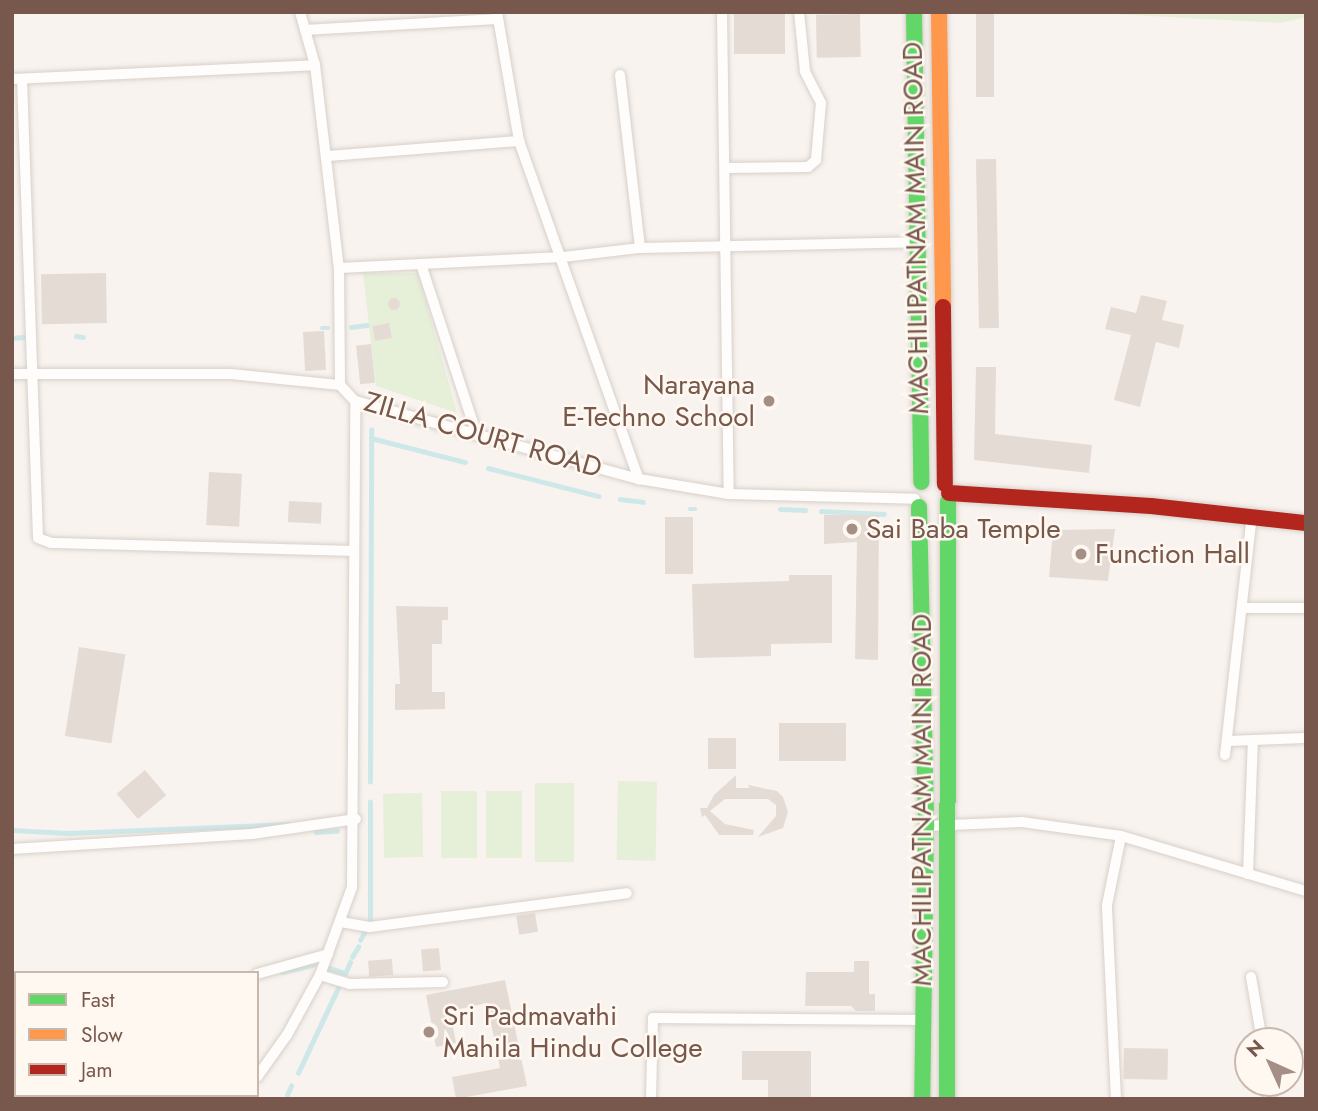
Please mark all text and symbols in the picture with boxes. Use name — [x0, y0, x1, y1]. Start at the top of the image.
street label: MACHILIPATNAM MAIN ROAD — [896, 41, 936, 415]
place label: Narayana E-Techno School — [562, 368, 755, 434]
street label: ZILLA COURT ROAD — [360, 385, 606, 485]
marker: Narayana E-Techno School — [761, 393, 777, 409]
place label: Sai Baba Temple — [866, 512, 1061, 546]
marker: Sai Baba Temple — [844, 521, 860, 537]
place label: Function Hall — [1095, 537, 1250, 571]
marker: Function Hall — [1073, 546, 1089, 562]
street label: MACHILIPATNAM MAIN ROAD — [905, 614, 939, 986]
legend — [14, 971, 259, 1097]
text: Fast — [81, 985, 114, 1015]
place label: Sri Padmavathi Mahila Hindu College — [443, 999, 703, 1065]
text: Slow — [81, 1020, 123, 1050]
marker: Sri Padmavathi Mahila Hindu College — [421, 1024, 437, 1040]
north arrow — [1234, 1027, 1304, 1097]
text: N — [1240, 1033, 1270, 1063]
text: Jam — [81, 1055, 113, 1085]

